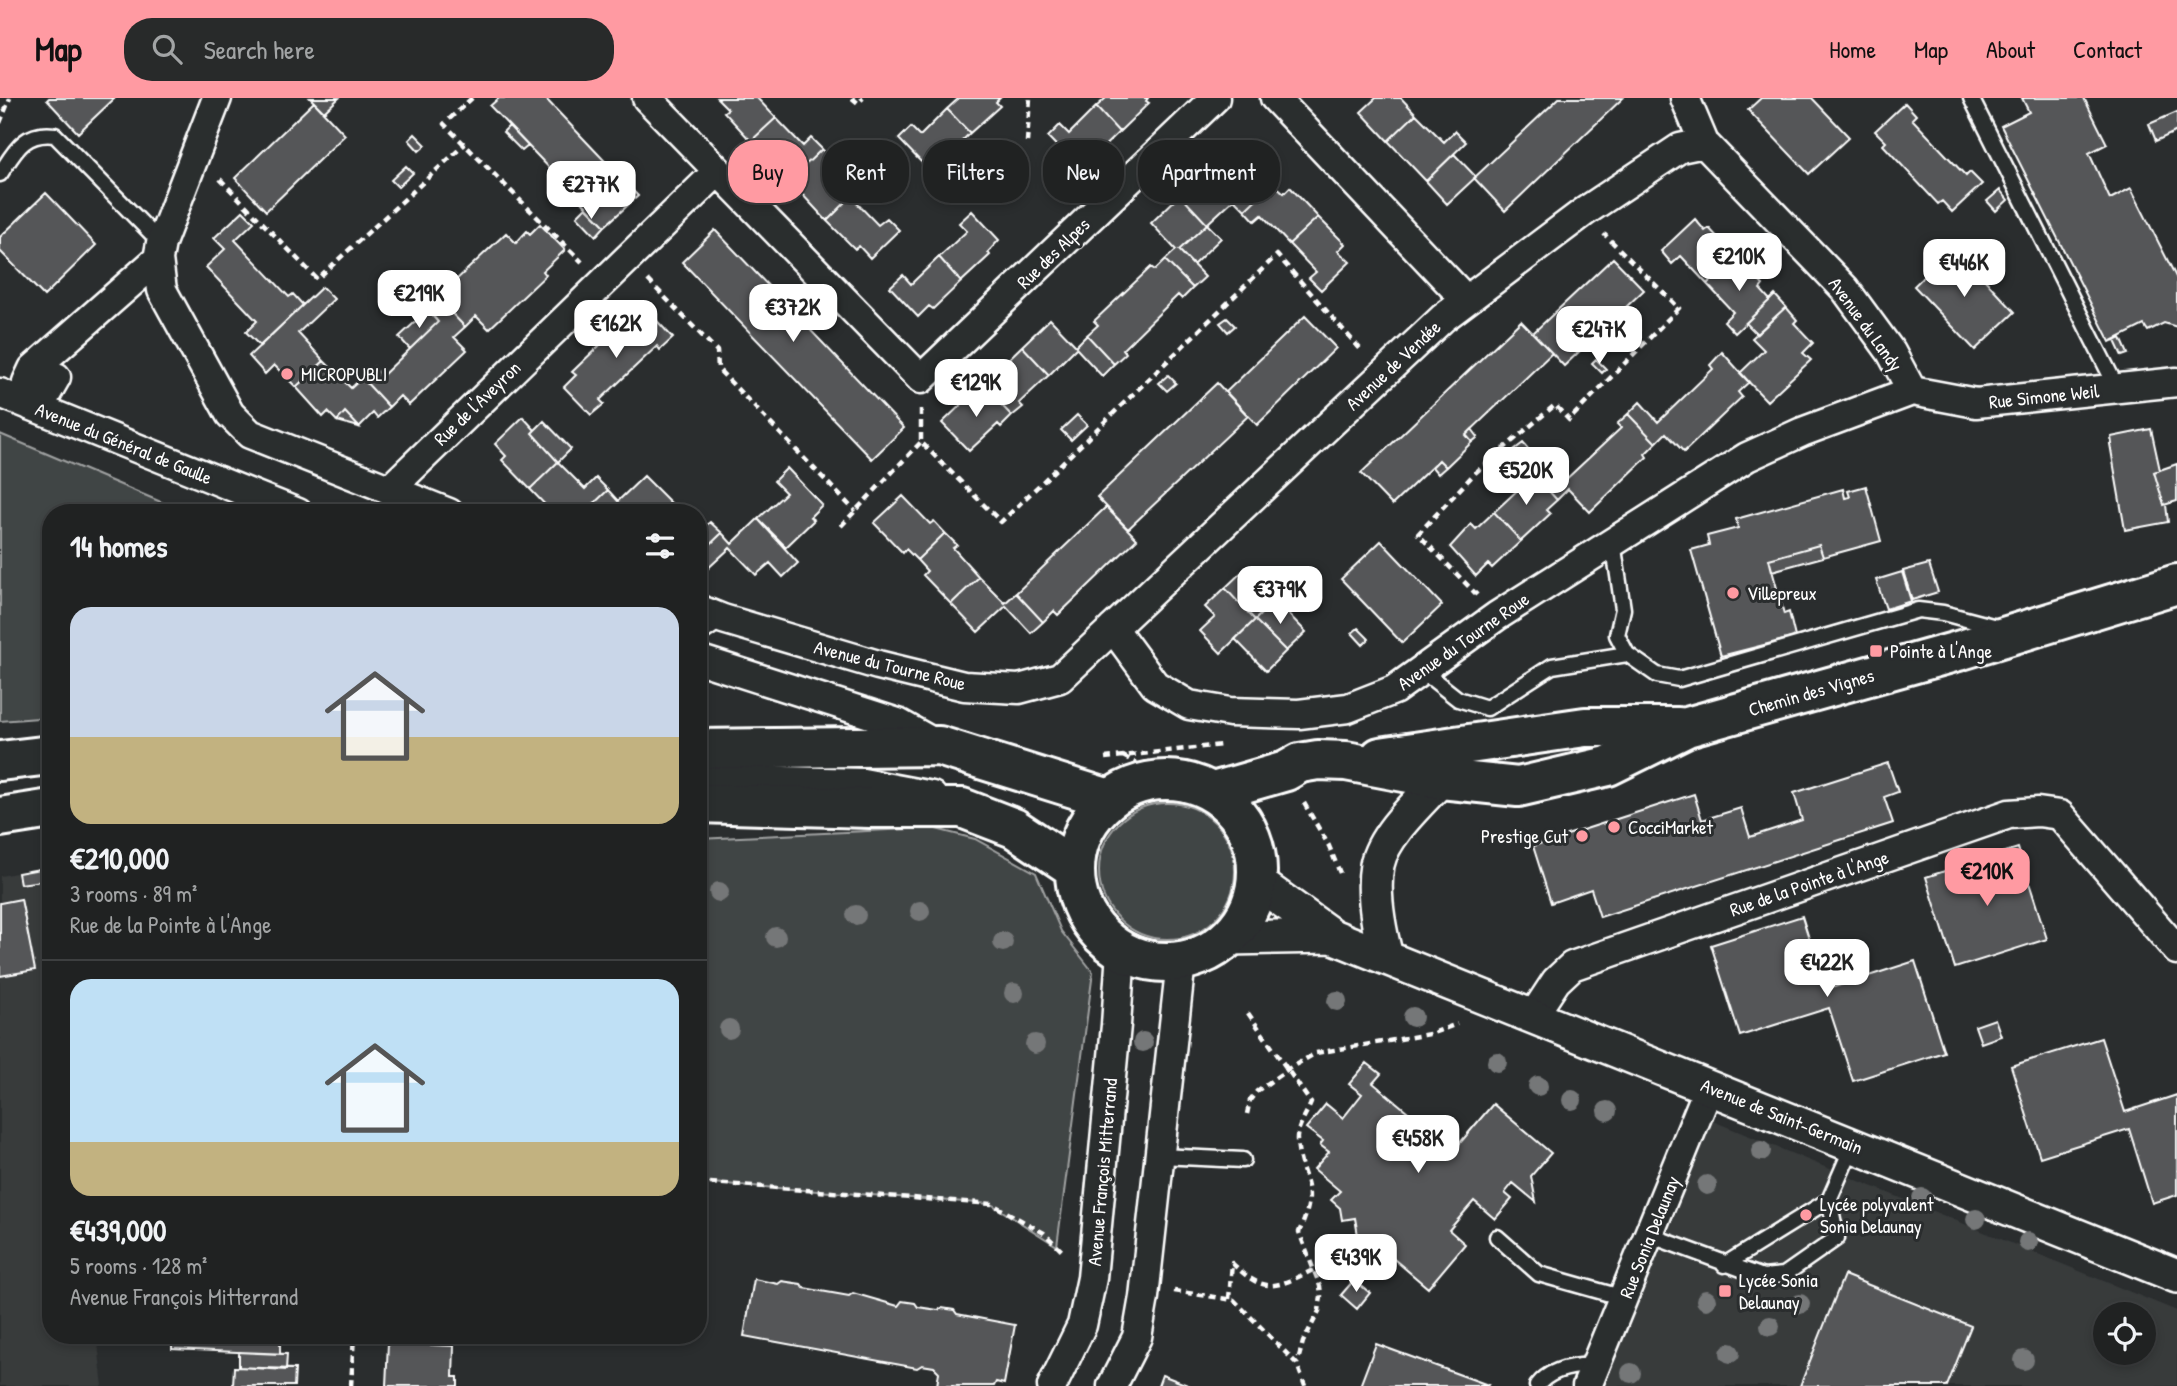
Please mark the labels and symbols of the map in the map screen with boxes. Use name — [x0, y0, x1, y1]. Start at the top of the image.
pin: €277K — [542, 162, 640, 221]
street label: Rue des Alpes — [1011, 212, 1095, 294]
pin: €210K — [1690, 234, 1788, 293]
pin: €446K — [1915, 240, 2013, 299]
pin: €219K — [370, 271, 468, 330]
street label: Avenue du Landy — [1823, 272, 1909, 376]
pin: €372K — [744, 285, 842, 344]
pin: €162K — [567, 300, 665, 360]
pin: €247K — [1550, 306, 1648, 366]
street label: Avenue de Vendée — [1340, 314, 1447, 416]
street label: Rue de l'Aveyron — [428, 355, 526, 451]
pin: €129K — [927, 360, 1025, 419]
place label: MICROPUBLI — [301, 361, 387, 387]
marker: MICROPUBLI — [279, 366, 295, 382]
street label: Rue Simone Weil — [1988, 377, 2101, 415]
street label: Avenue du Général de Gaulle — [32, 396, 217, 490]
pin: €520K — [1477, 448, 1575, 507]
pin: €379K — [1231, 566, 1329, 626]
place label: Villepreux — [1747, 580, 1817, 606]
marker: Villepreux — [1725, 585, 1741, 601]
street label: Avenue du Tourne Roue — [1392, 586, 1534, 696]
street label: Avenue du Tourne Roue — [811, 634, 969, 697]
place label: Pointe à l'Ange — [1890, 638, 1992, 664]
marker: Pointe à l'Ange — [1868, 643, 1884, 659]
street label: Chemin des Vignes — [1745, 662, 1877, 722]
place label: CocciMarket — [1628, 814, 1714, 840]
marker: CocciMarket — [1606, 819, 1622, 835]
place label: Prestige Cut — [1481, 823, 1568, 849]
marker: Prestige Cut — [1574, 828, 1590, 844]
street label: Rue de la Pointe à l'Ange — [1726, 843, 1892, 922]
pin: €210K — [1938, 848, 2036, 908]
pin: €422K — [1778, 940, 1876, 999]
street label: Avenue de Saint-Germain — [1697, 1072, 1867, 1160]
street label: Avenue François Mitterrand — [1081, 1077, 1123, 1267]
pin: €458K — [1369, 1116, 1467, 1175]
street label: Rue Sonia Delaunay — [1613, 1172, 1685, 1302]
place label: Lycée polyvalent Sonia Delaunay — [1820, 1191, 1934, 1239]
marker: Lycée polyvalent Sonia Delaunay — [1798, 1207, 1814, 1223]
pin: €439K — [1307, 1234, 1405, 1294]
place label: Lycée Sonia Delaunay — [1739, 1267, 1818, 1315]
marker: Lycée Sonia Delaunay — [1717, 1283, 1733, 1299]

